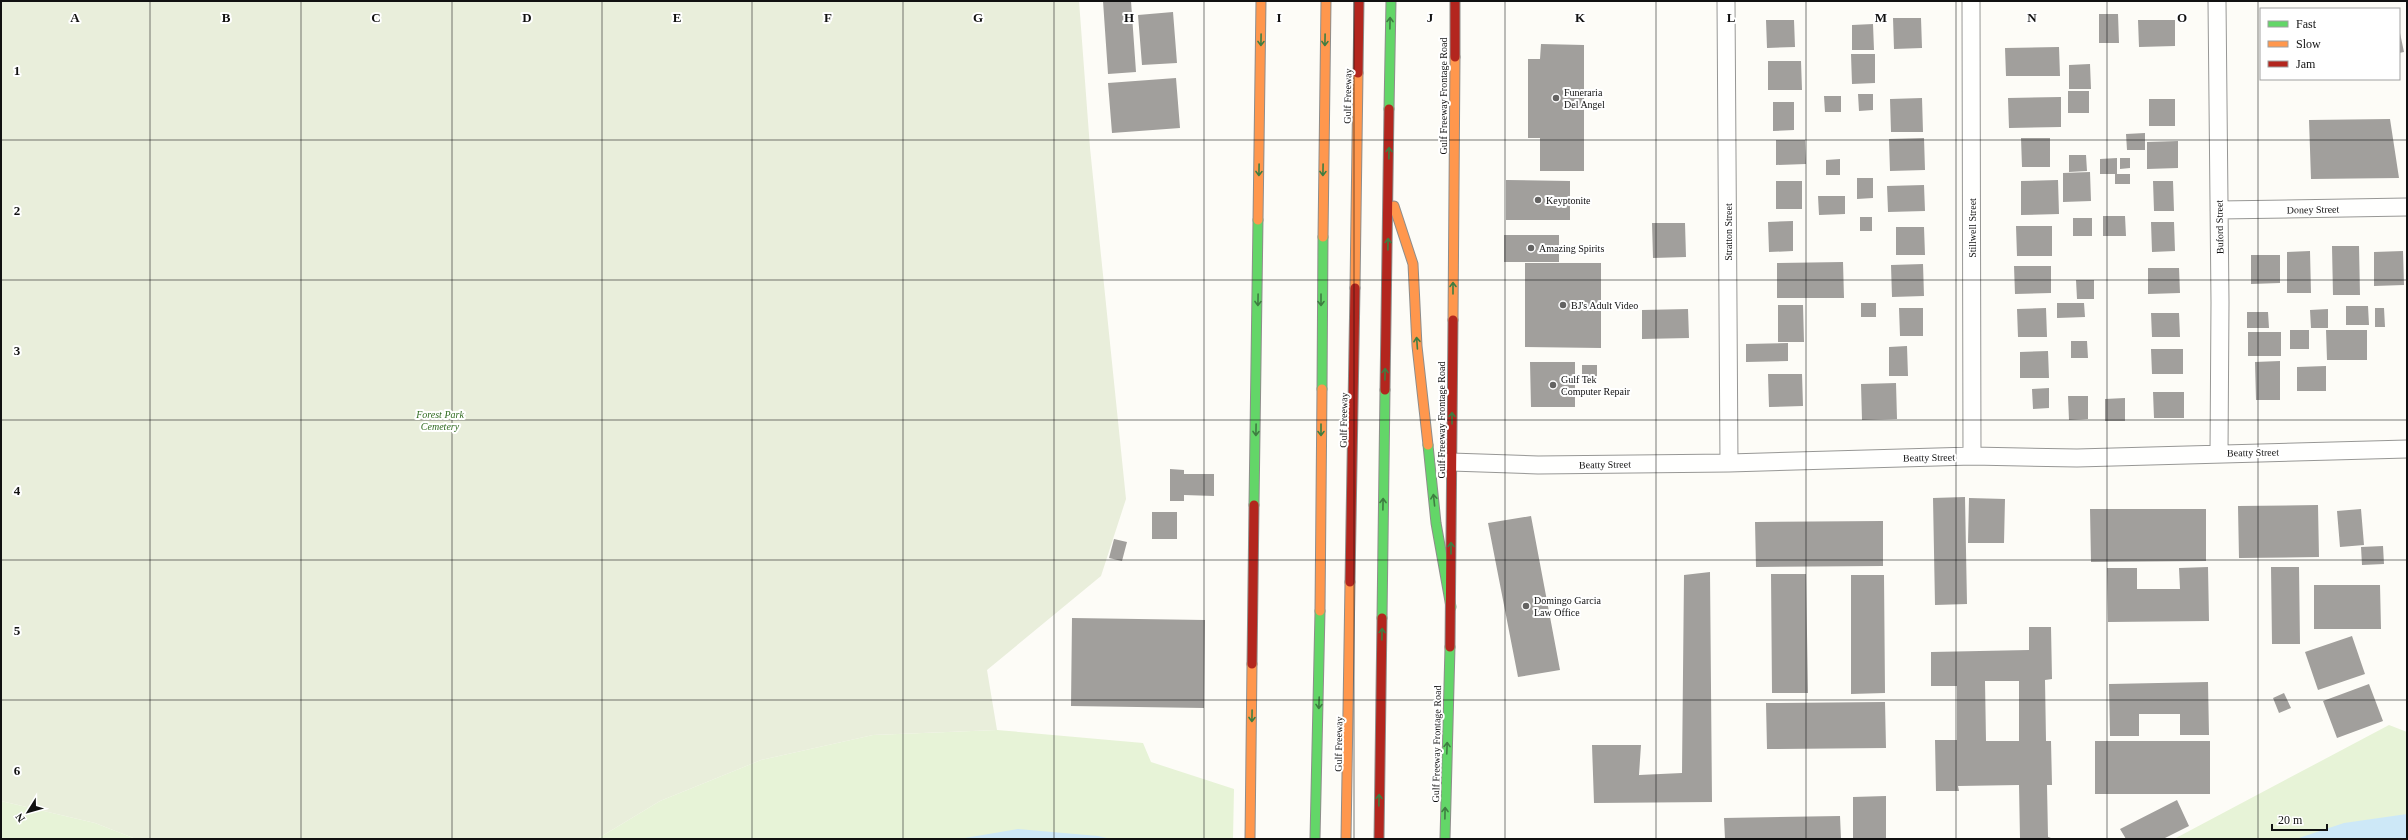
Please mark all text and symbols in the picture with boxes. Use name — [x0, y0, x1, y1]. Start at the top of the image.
legend — [2260, 8, 2400, 80]
text: A — [70, 10, 80, 25]
text: B — [222, 10, 231, 25]
text: C — [371, 10, 381, 25]
text: D — [522, 10, 532, 25]
text: E — [673, 10, 681, 25]
text: F — [824, 10, 832, 25]
text: G — [973, 10, 983, 25]
text: H — [1124, 10, 1134, 25]
text: I — [1276, 10, 1282, 25]
text: J — [1427, 10, 1434, 25]
text: K — [1575, 10, 1586, 25]
text: L — [1727, 10, 1736, 25]
text: M — [1875, 10, 1887, 25]
text: N — [2027, 10, 2037, 25]
text: O — [2177, 10, 2187, 25]
one-way arrow — [1387, 17, 1394, 30]
text: Fast — [2296, 17, 2317, 31]
one-way arrow — [1257, 33, 1265, 46]
one-way arrow — [1321, 33, 1329, 46]
text: Slow — [2296, 37, 2321, 51]
street label: Gulf Freeway Frontage Road — [1438, 38, 1449, 154]
text: Jam — [2296, 57, 2316, 71]
text: 1 — [14, 63, 20, 78]
street label: Gulf Freeway — [1342, 68, 1353, 124]
place label: Funeraria Del Angel — [1564, 87, 1605, 110]
marker: Funeraria Del Angel — [1551, 93, 1561, 103]
one-way arrow — [1385, 147, 1393, 160]
one-way arrow — [1255, 163, 1263, 176]
one-way arrow — [1319, 163, 1327, 176]
marker: Keyptonite — [1533, 195, 1543, 205]
place label: Keyptonite — [1546, 195, 1591, 206]
street label: Stillwell Street — [1967, 198, 1978, 258]
street label: Buford Street — [2214, 200, 2225, 254]
text: 2 — [14, 203, 20, 218]
street label: Stratton Street — [1723, 203, 1734, 261]
street label: Doney Street — [2287, 204, 2340, 215]
one-way arrow — [1384, 238, 1391, 251]
marker: Amazing Spirits — [1526, 243, 1536, 253]
place label: Amazing Spirits — [1539, 243, 1604, 254]
one-way arrow — [1449, 282, 1457, 295]
one-way arrow — [1254, 293, 1261, 306]
one-way arrow — [1317, 293, 1325, 306]
marker: BJ's Adult Video — [1558, 300, 1568, 310]
place label: BJ's Adult Video — [1571, 300, 1638, 311]
one-way arrow — [1414, 337, 1421, 350]
text: 3 — [14, 343, 21, 358]
street label: Gulf Freeway Frontage Road — [1436, 362, 1447, 478]
one-way arrow — [1381, 368, 1389, 381]
place label: Gulf Tek Computer Repair — [1561, 374, 1631, 397]
marker: Gulf Tek Computer Repair — [1548, 380, 1558, 390]
street label: Gulf Freeway — [1338, 392, 1349, 448]
park label: Forest Park Cemetery — [415, 409, 464, 432]
one-way arrow — [1448, 412, 1456, 425]
one-way arrow — [1252, 423, 1260, 436]
one-way arrow — [1317, 423, 1325, 436]
street label: Beatty Street — [2227, 447, 2279, 458]
street label: Beatty Street — [1903, 452, 1955, 463]
street label: Beatty Street — [1579, 459, 1631, 470]
text: 4 — [14, 483, 21, 498]
one-way arrow — [1430, 494, 1438, 507]
one-way arrow — [1379, 498, 1387, 511]
one-way arrow — [1447, 542, 1455, 555]
place label: Domingo Garcia Law Office — [1534, 595, 1601, 618]
marker: Domingo Garcia Law Office — [1521, 601, 1531, 611]
text: 5 — [14, 623, 21, 638]
one-way arrow — [1378, 628, 1385, 641]
street label: Gulf Freeway Frontage Road — [1430, 685, 1443, 803]
one-way arrow — [1315, 696, 1323, 709]
one-way arrow — [1248, 709, 1256, 722]
street label: Gulf Freeway — [1333, 716, 1344, 772]
one-way arrow — [1443, 742, 1450, 755]
text: 6 — [14, 763, 21, 778]
north arrow — [8, 792, 48, 832]
one-way arrow — [1375, 794, 1383, 807]
scale bar — [2272, 806, 2327, 832]
one-way arrow — [1441, 807, 1449, 820]
text: N — [13, 811, 27, 825]
text: 20 m — [2278, 813, 2303, 827]

